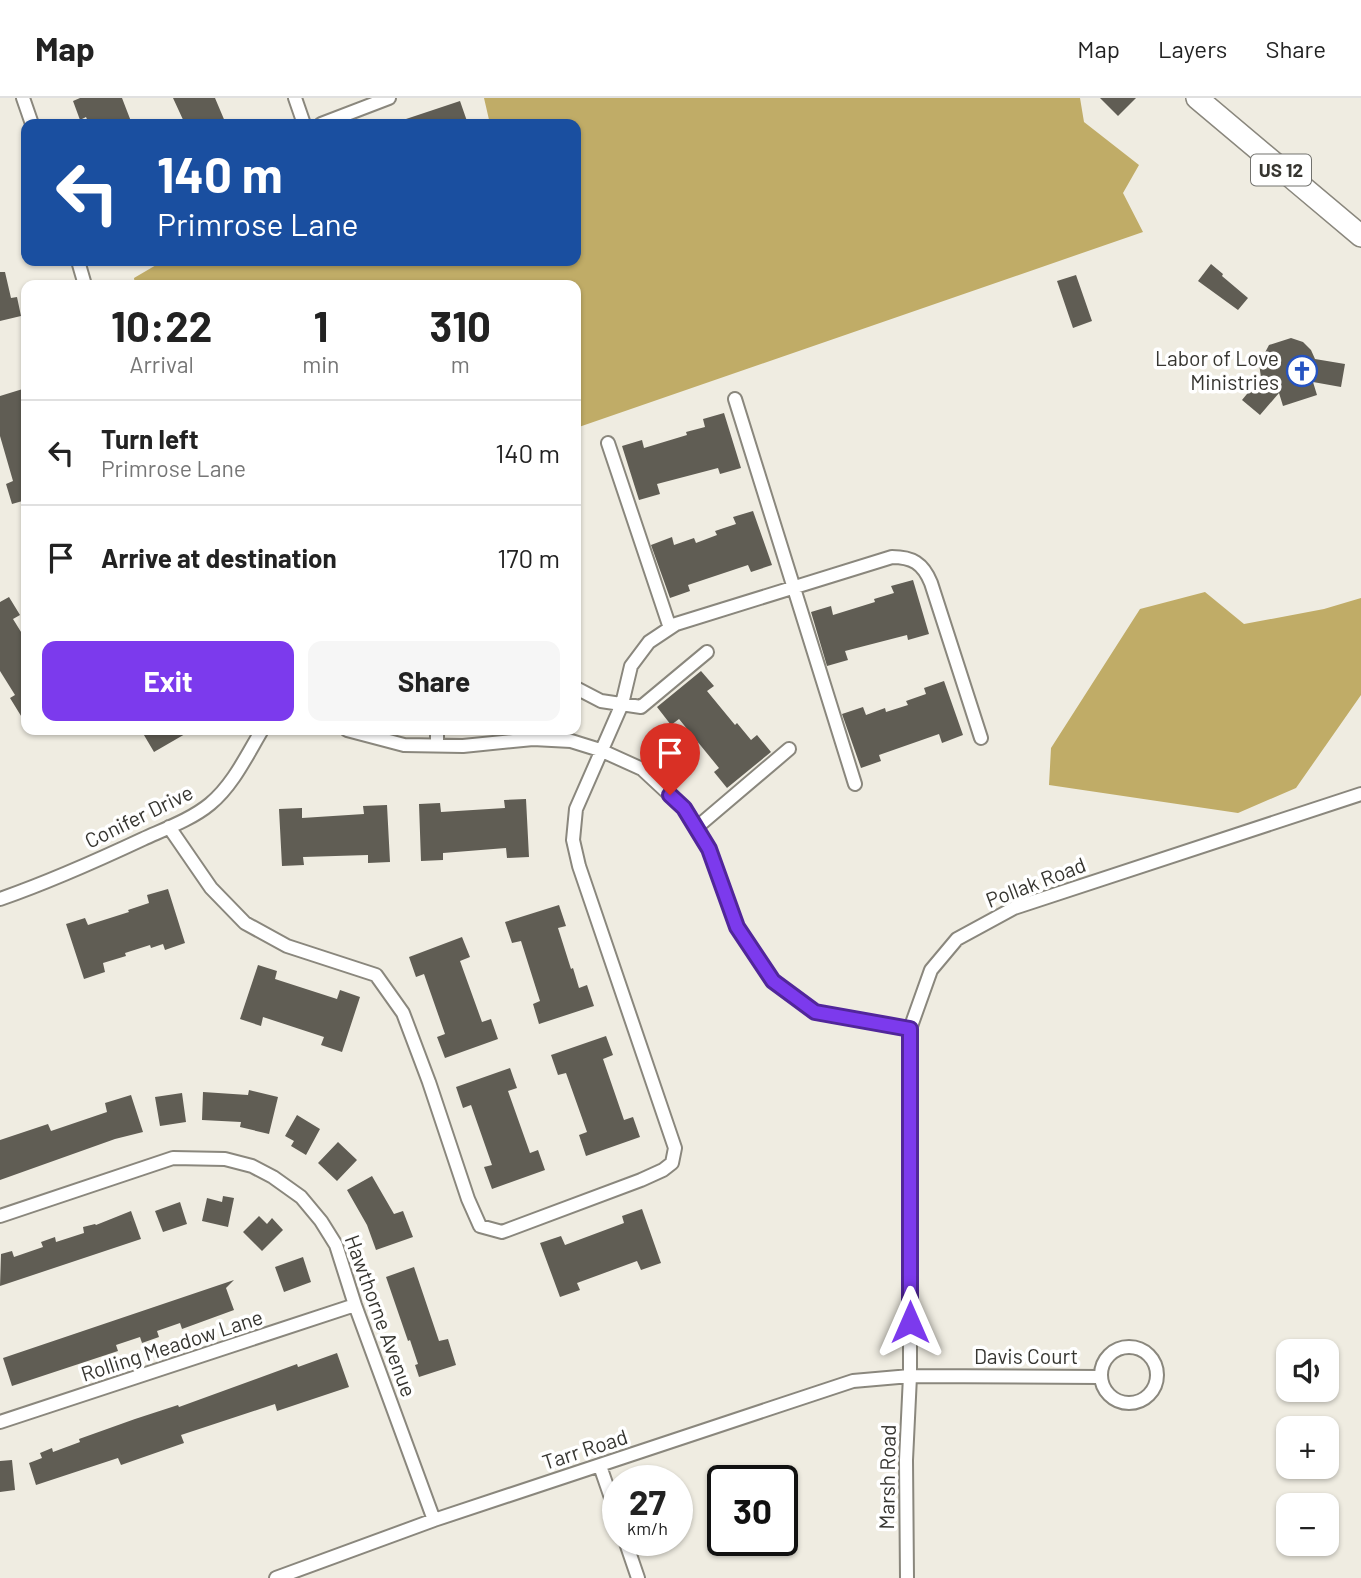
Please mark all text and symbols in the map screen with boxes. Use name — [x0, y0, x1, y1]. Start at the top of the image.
text: Map — [35, 28, 95, 68]
text: Map — [1077, 34, 1120, 63]
text: Layers — [1158, 34, 1227, 63]
text: Share — [1265, 34, 1326, 63]
text: 140 m — [157, 144, 283, 203]
icon: left — [42, 147, 133, 238]
road number: US 12 — [1251, 155, 1311, 186]
text: Primrose Lane — [157, 204, 359, 242]
text: 10:22 — [111, 300, 212, 350]
text: 1 — [313, 300, 328, 350]
text: 310 — [430, 300, 491, 350]
place label: Labor of Love Ministries — [1155, 345, 1279, 394]
text: Arrival — [129, 350, 194, 378]
text: min — [302, 350, 340, 378]
text: m — [451, 350, 470, 378]
church icon: Labor of Love Ministries — [1285, 354, 1319, 388]
text: Turn left — [101, 423, 199, 454]
icon: left — [42, 434, 80, 472]
text: 140 m — [495, 437, 560, 468]
text: Primrose Lane — [101, 454, 246, 482]
icon: arrive — [42, 539, 80, 577]
text: Arrive at destination — [101, 542, 337, 573]
text: 170 m — [497, 542, 560, 573]
button: Exit — [42, 641, 294, 721]
button: Share — [308, 641, 560, 721]
pin — [640, 723, 700, 795]
icon: arrive — [651, 734, 689, 772]
street label: Conifer Drive — [80, 779, 196, 853]
street label: Pollak Road — [982, 851, 1089, 912]
street label: Hawthorne Avenue — [340, 1231, 422, 1400]
position arrow — [873, 1285, 947, 1359]
street label: Rolling Meadow Lane — [77, 1303, 266, 1386]
map controls — [1276, 1339, 1339, 1556]
button: sound — [1276, 1339, 1339, 1402]
street label: Davis Court — [974, 1343, 1078, 1368]
button: + — [1276, 1416, 1339, 1479]
street label: Tarr Road — [539, 1423, 630, 1474]
street label: Marsh Road — [873, 1424, 900, 1530]
speed limit sign: 30 — [707, 1465, 798, 1556]
text: 27 — [629, 1480, 666, 1522]
button: − — [1276, 1493, 1339, 1556]
text: km/h — [627, 1517, 668, 1539]

